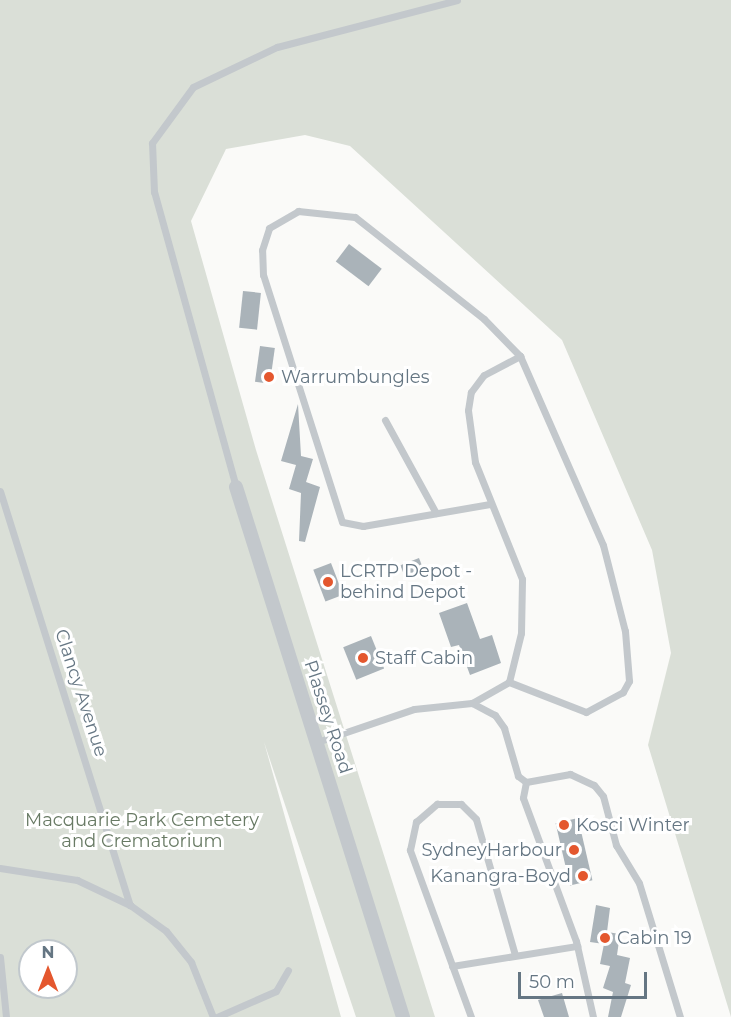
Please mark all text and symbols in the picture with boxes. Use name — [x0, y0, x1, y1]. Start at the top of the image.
place label: Warrumbungles — [281, 366, 429, 388]
marker: Warrumbungles — [262, 370, 276, 384]
place label: LCRTP Depot - behind Depot — [340, 561, 472, 604]
marker: LCRTP Depot - behind Depot — [321, 575, 335, 589]
street label: Clancy Avenue — [50, 626, 112, 760]
place label: Staff Cabin — [375, 647, 473, 669]
marker: Staff Cabin — [356, 651, 370, 665]
street label: Plassey Road — [299, 657, 357, 777]
park label: Macquarie Park Cemetery and Crematorium — [25, 810, 259, 852]
place label: Kosci Winter — [576, 814, 690, 836]
marker: Kosci Winter — [557, 818, 571, 832]
place label: SydneyHarbour — [421, 839, 562, 861]
marker: SydneyHarbour — [567, 843, 581, 857]
place label: Kanangra-Boyd — [430, 865, 571, 887]
marker: Kanangra-Boyd — [576, 869, 590, 883]
place label: Cabin 19 — [617, 927, 692, 949]
marker: Cabin 19 — [598, 931, 612, 945]
north arrow — [18, 939, 78, 999]
text: N — [42, 943, 54, 962]
scale bar — [521, 960, 650, 998]
text: 50 m — [529, 971, 575, 993]

